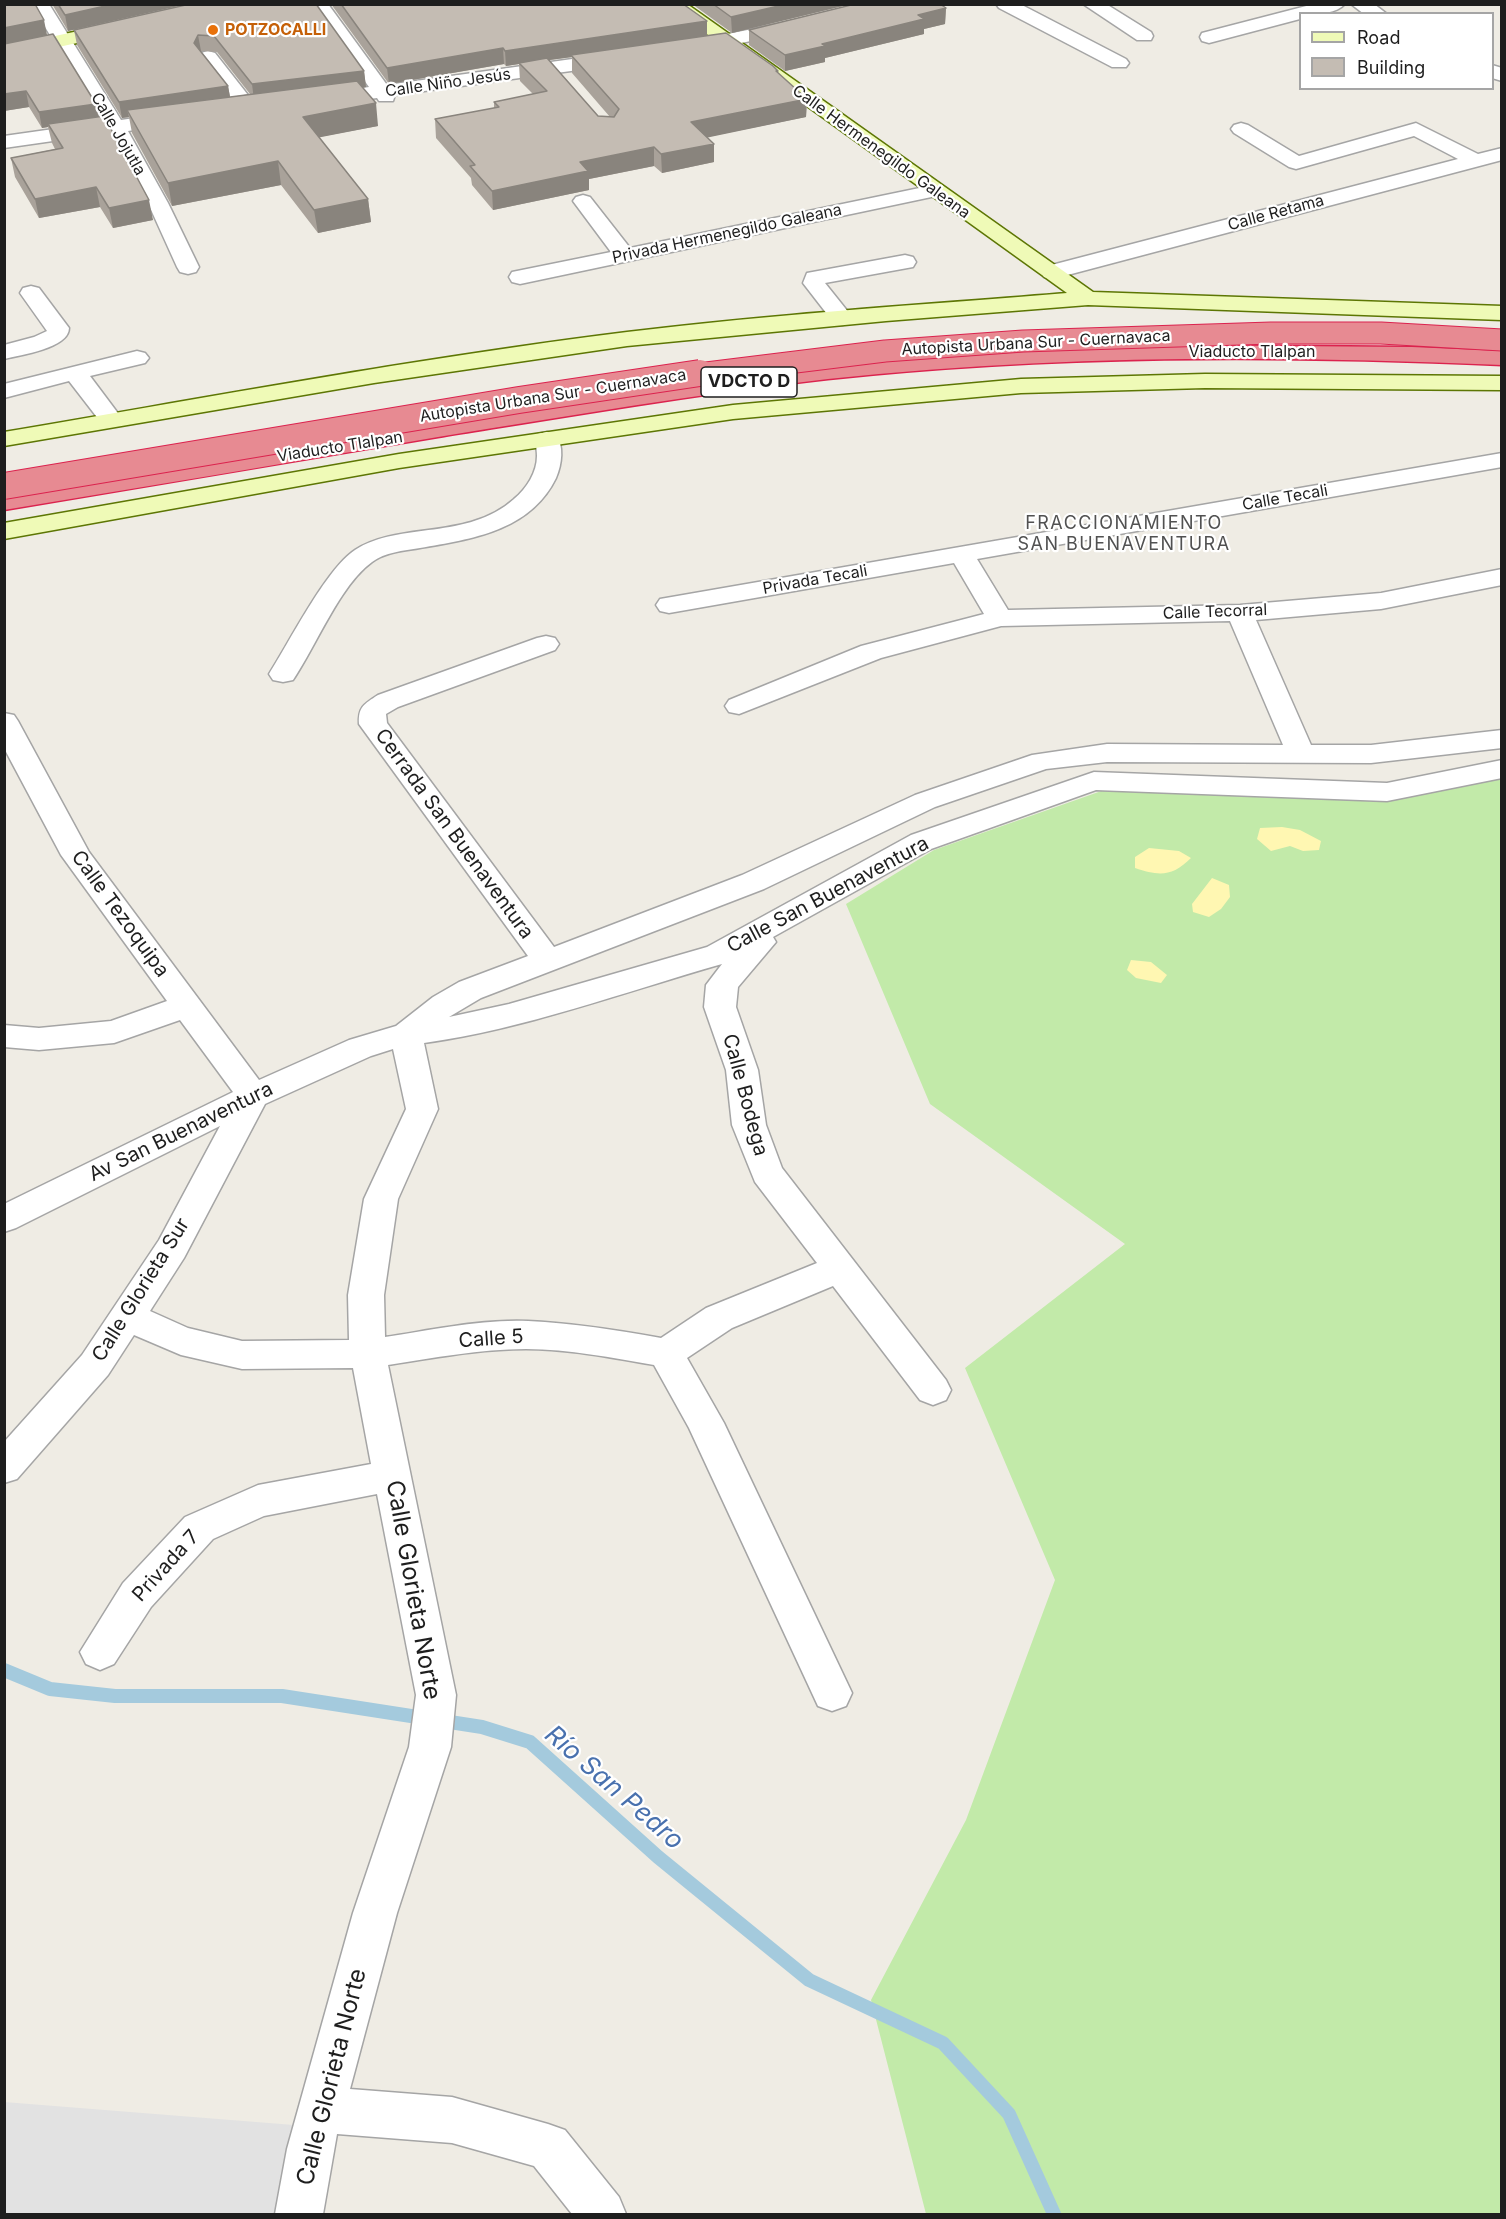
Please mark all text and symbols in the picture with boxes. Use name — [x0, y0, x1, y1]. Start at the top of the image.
legend — [1299, 12, 1494, 90]
place label: POTZOCALLI — [225, 20, 326, 40]
marker: POTZOCALLI — [206, 23, 220, 37]
text: Road — [1357, 27, 1400, 48]
text: Building — [1357, 57, 1425, 78]
street label: Calle Niño Jesús — [384, 65, 512, 101]
street label: Calle Hermenegildo Galeana — [788, 81, 974, 223]
street label: Calle Jojutla — [87, 89, 149, 179]
street label: Calle Retama — [1226, 191, 1326, 235]
street label: Privada Hermenegildo Galeana — [610, 200, 844, 268]
street label: Autopista Urbana Sur - Cuernavaca — [901, 326, 1171, 360]
street label: Viaducto Tlalpan — [1189, 342, 1315, 362]
street label: Autopista Urbana Sur - Cuernavaca — [418, 365, 688, 427]
road number: VDCTO D — [701, 367, 797, 397]
street label: Viaducto Tlalpan — [276, 428, 404, 466]
street label: Calle Tecali — [1241, 481, 1329, 515]
district label: FRACCIONAMIENTO SAN BUENAVENTURA — [1017, 513, 1231, 556]
street label: Privada Tecali — [761, 561, 869, 599]
street label: Calle Tecorral — [1162, 601, 1268, 623]
street label: Cerrada San Buenaventura — [370, 724, 538, 944]
street label: Calle San Buenaventura — [723, 832, 933, 958]
street label: Calle Tezoquipa — [66, 846, 174, 982]
street label: Calle Bodega — [717, 1031, 773, 1159]
street label: Av San Buenaventura — [85, 1077, 277, 1187]
street label: Calle Glorieta Sur — [87, 1214, 195, 1366]
street label: Calle 5 — [458, 1325, 524, 1353]
street label: Calle Glorieta Norte — [380, 1478, 446, 1702]
street label: Privada 7 — [128, 1525, 204, 1607]
water label: Río San Pedro — [538, 1719, 690, 1857]
street label: Calle Glorieta Norte — [291, 1966, 373, 2188]

